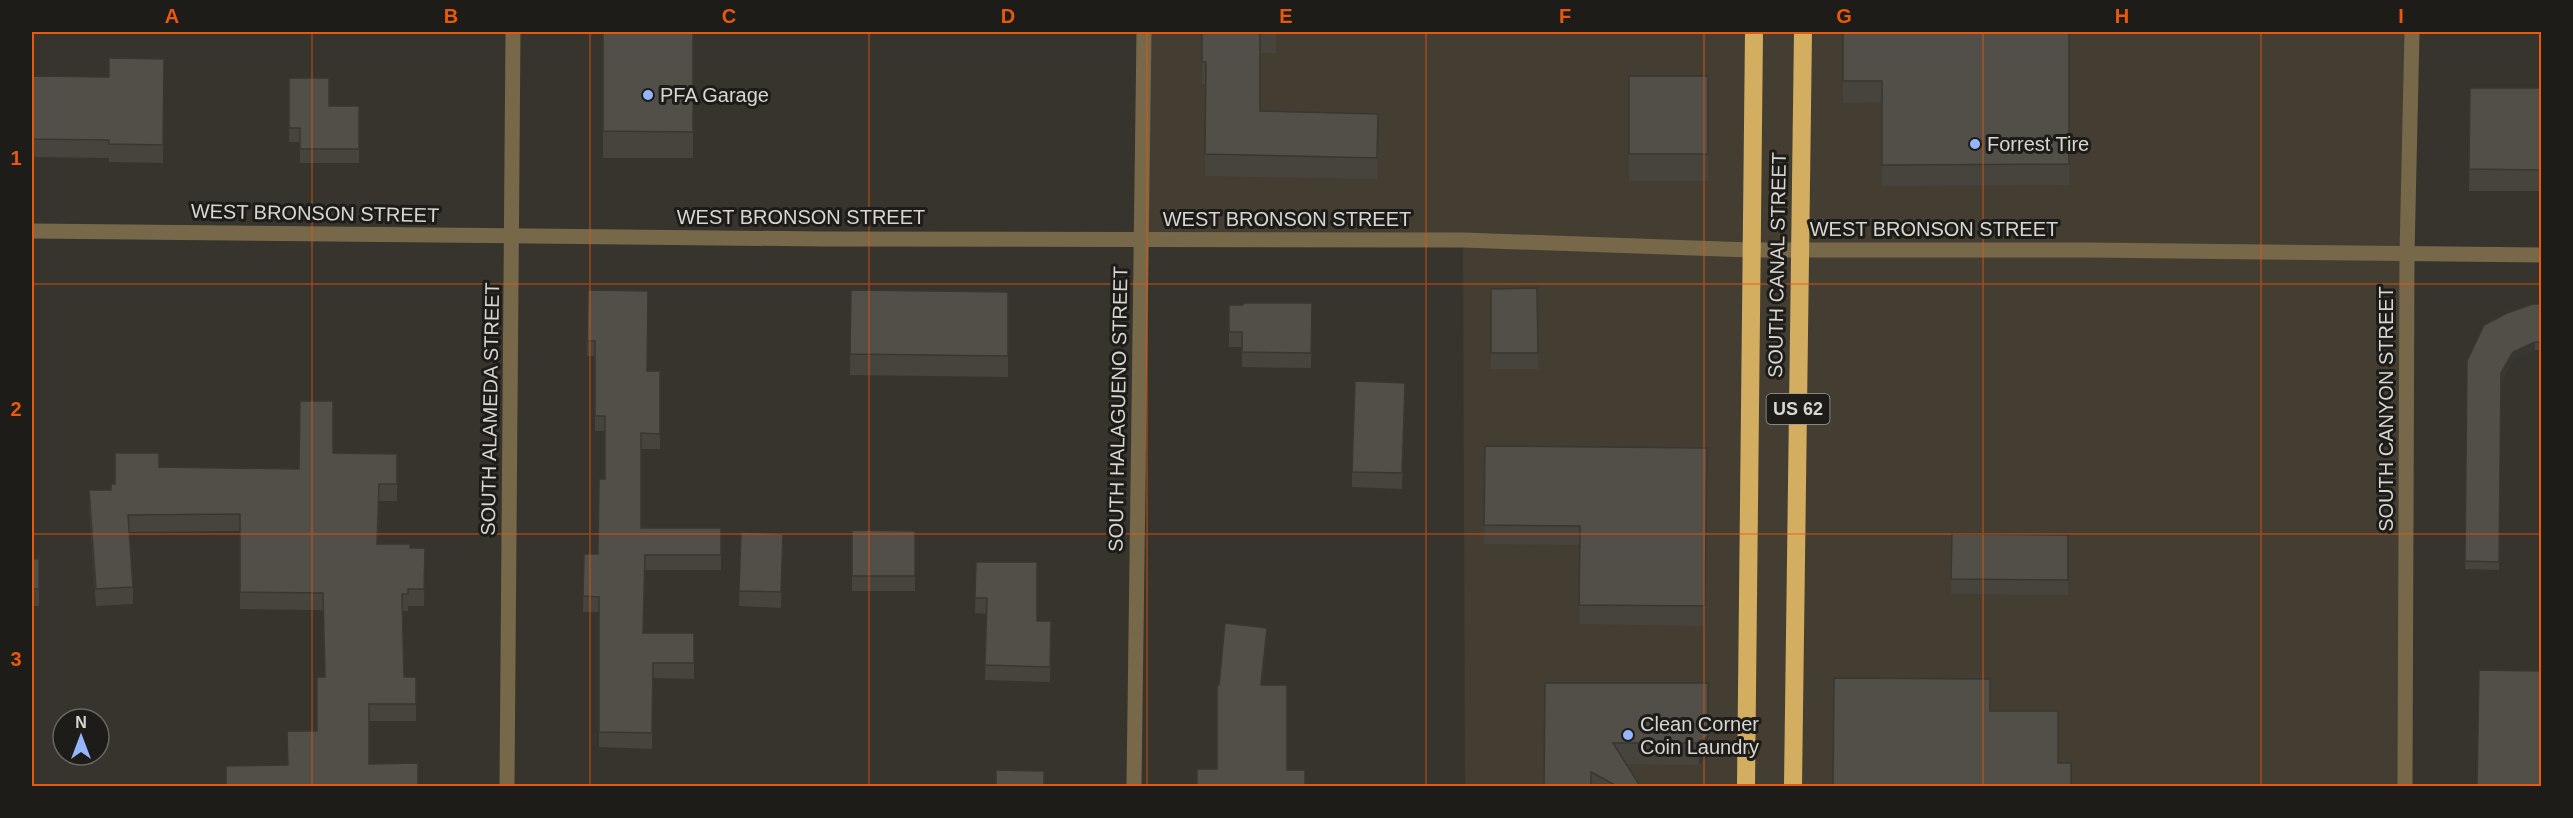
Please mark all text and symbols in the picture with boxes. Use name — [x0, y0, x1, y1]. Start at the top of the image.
text: A — [165, 5, 179, 27]
text: B — [444, 5, 458, 27]
text: C — [722, 5, 736, 27]
text: D — [1001, 5, 1015, 27]
text: E — [1279, 5, 1293, 27]
text: F — [1559, 5, 1571, 27]
text: G — [1836, 5, 1852, 27]
text: H — [2115, 5, 2129, 27]
text: I — [2398, 5, 2404, 27]
place label: PFA Garage — [660, 84, 769, 106]
marker: PFA Garage — [641, 88, 655, 102]
place label: Forrest Tire — [1987, 133, 2089, 155]
marker: Forrest Tire — [1968, 137, 1982, 151]
text: 1 — [10, 147, 22, 169]
street label: SOUTH CANAL STREET — [1764, 152, 1790, 378]
street label: WEST BRONSON STREET — [191, 200, 439, 226]
street label: WEST BRONSON STREET — [677, 206, 925, 228]
street label: WEST BRONSON STREET — [1163, 208, 1411, 230]
street label: WEST BRONSON STREET — [1810, 218, 2058, 240]
street label: SOUTH HALAGUENO STREET — [1105, 266, 1131, 552]
street label: SOUTH ALAMEDA STREET — [477, 282, 503, 536]
street label: SOUTH CANYON STREET — [2375, 286, 2397, 532]
road number: US 62 — [1766, 394, 1830, 424]
text: 2 — [10, 398, 22, 420]
text: 3 — [10, 648, 22, 670]
north arrow — [51, 707, 111, 767]
place label: Clean Corner Coin Laundry — [1640, 713, 1759, 758]
text: N — [75, 714, 87, 731]
marker: Clean Corner Coin Laundry — [1621, 728, 1635, 742]

